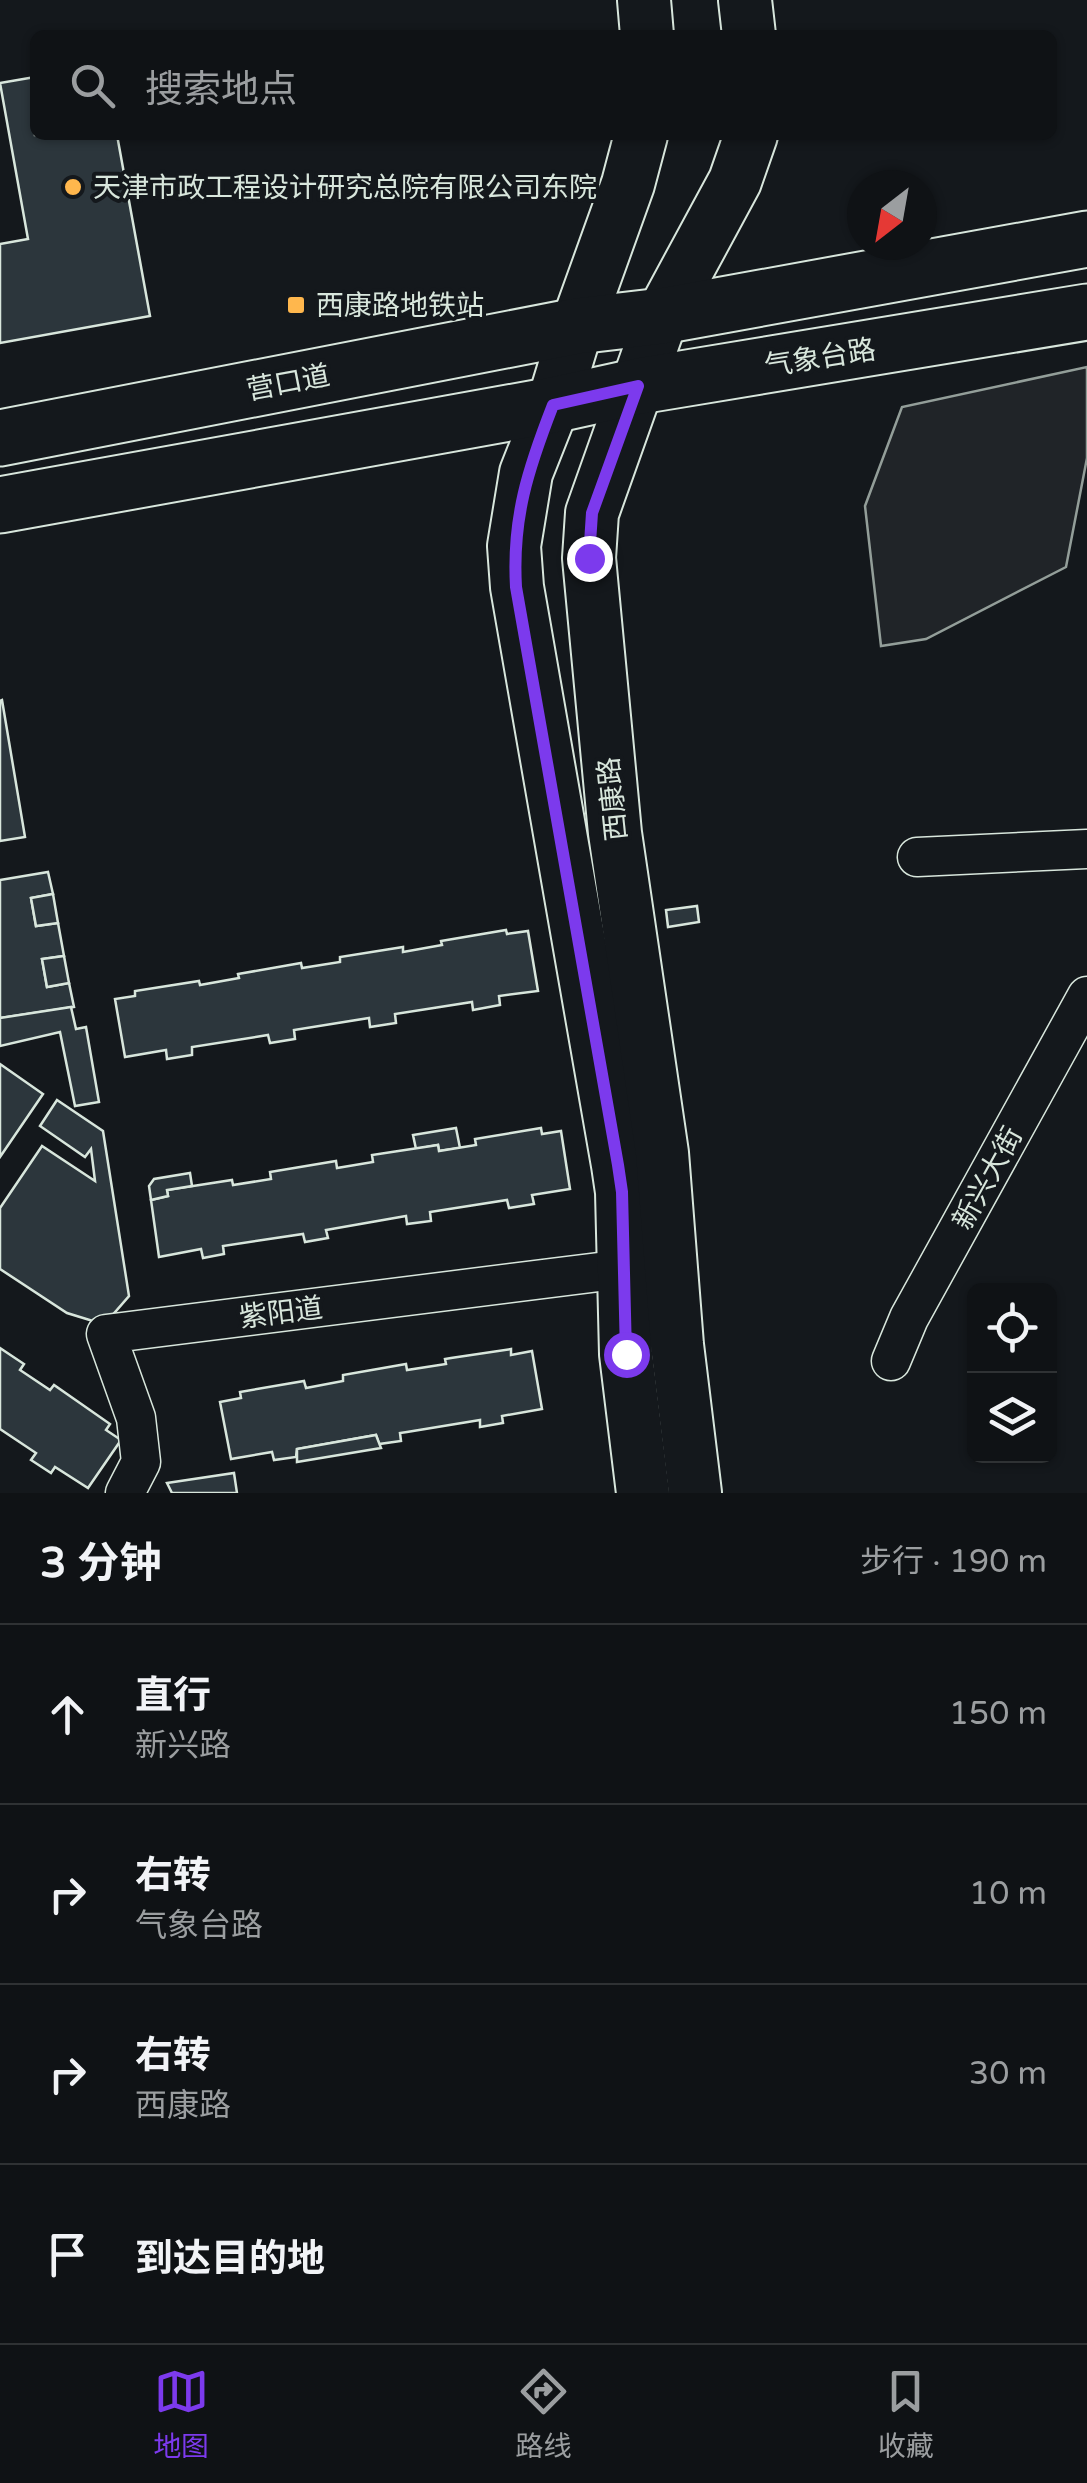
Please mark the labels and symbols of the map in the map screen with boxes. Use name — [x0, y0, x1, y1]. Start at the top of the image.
north arrow — [847, 170, 937, 260]
place label: 天津市政工程设计研究总院有限公司东院 — [93, 171, 597, 205]
marker: 天津市政工程设计研究总院有限公司东院 — [62, 176, 84, 198]
place label: 西康路地铁站 — [316, 289, 484, 323]
marker: 西康路地铁站 — [285, 294, 307, 316]
street label: 气象台路 — [762, 332, 878, 384]
street label: 营口道 — [244, 358, 333, 408]
route end — [567, 536, 613, 582]
street label: 西康路 — [592, 755, 634, 842]
street label: 新兴大街 — [946, 1121, 1030, 1236]
street label: 紫阳道 — [237, 1291, 325, 1335]
route start — [604, 1332, 650, 1378]

